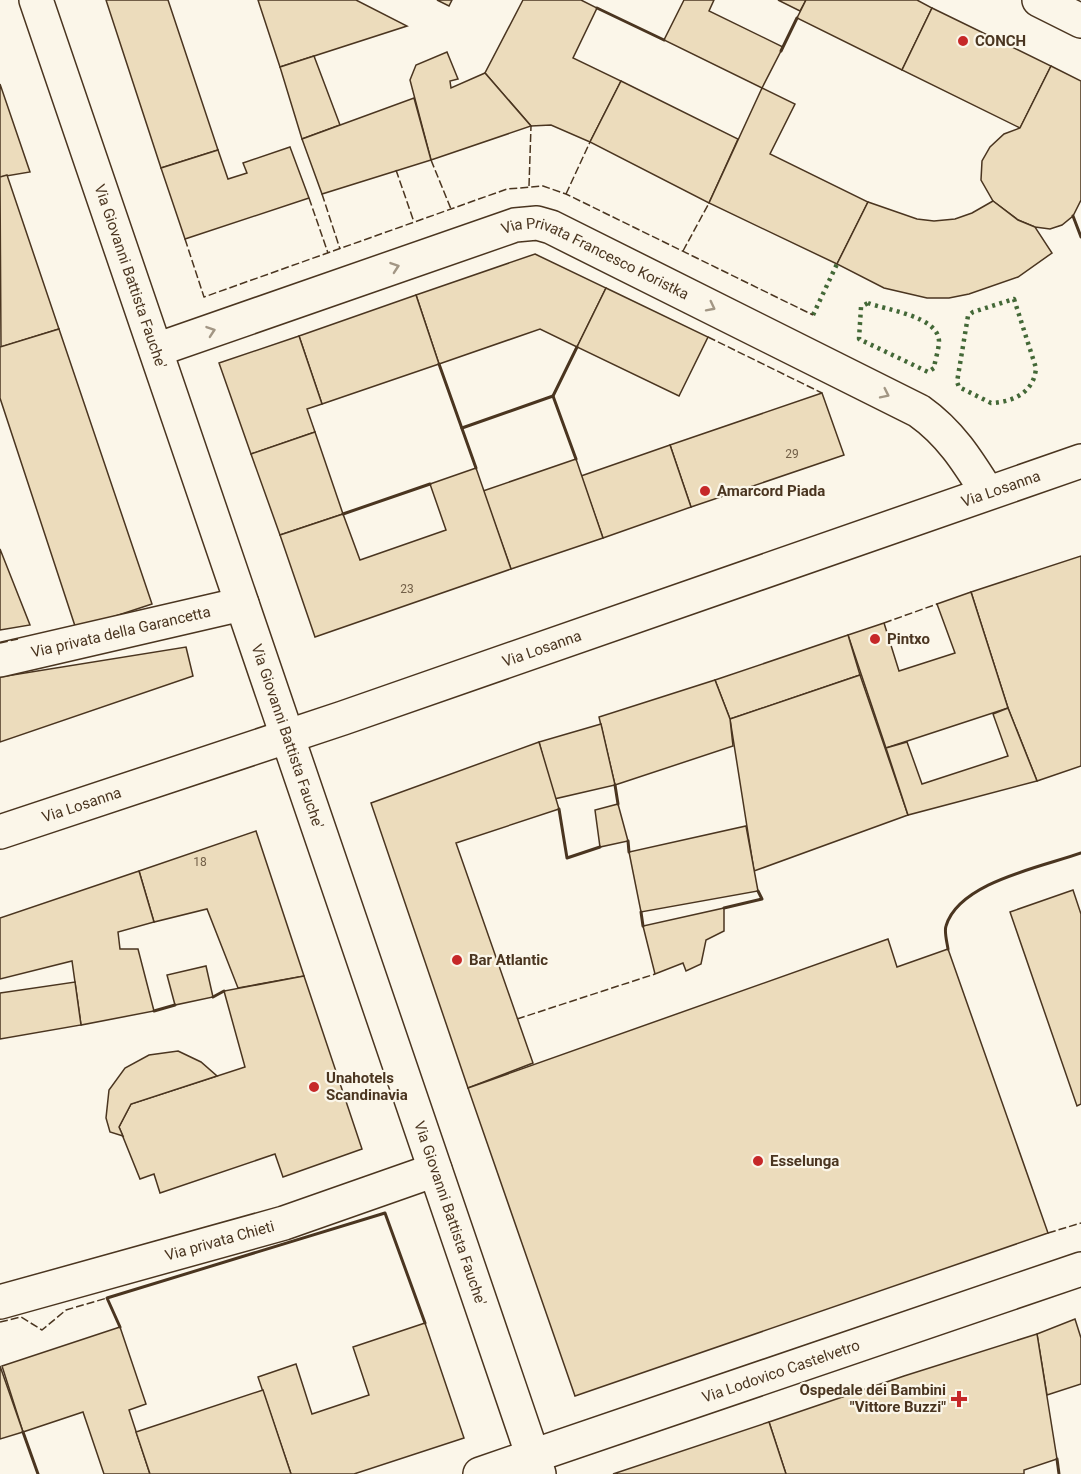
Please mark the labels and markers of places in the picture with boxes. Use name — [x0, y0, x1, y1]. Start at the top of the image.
place label: CONCH — [975, 32, 1026, 50]
marker: CONCH — [956, 34, 970, 48]
place label: Amarcord Piada — [717, 482, 825, 500]
marker: Amarcord Piada — [698, 484, 712, 498]
place label: Pintxo — [887, 630, 930, 648]
marker: Pintxo — [868, 632, 882, 646]
place label: Bar Atlantic — [469, 951, 548, 969]
marker: Bar Atlantic — [450, 953, 464, 967]
place label: Unahotels Scandinavia — [326, 1069, 408, 1104]
marker: Unahotels Scandinavia — [307, 1080, 321, 1094]
place label: Esselunga — [770, 1152, 839, 1170]
marker: Esselunga — [751, 1154, 765, 1168]
place label: Ospedale dei Bambini "Vittore Buzzi" — [800, 1381, 946, 1416]
marker: Ospedale dei Bambini "Vittore Buzzi" — [950, 1390, 968, 1408]

